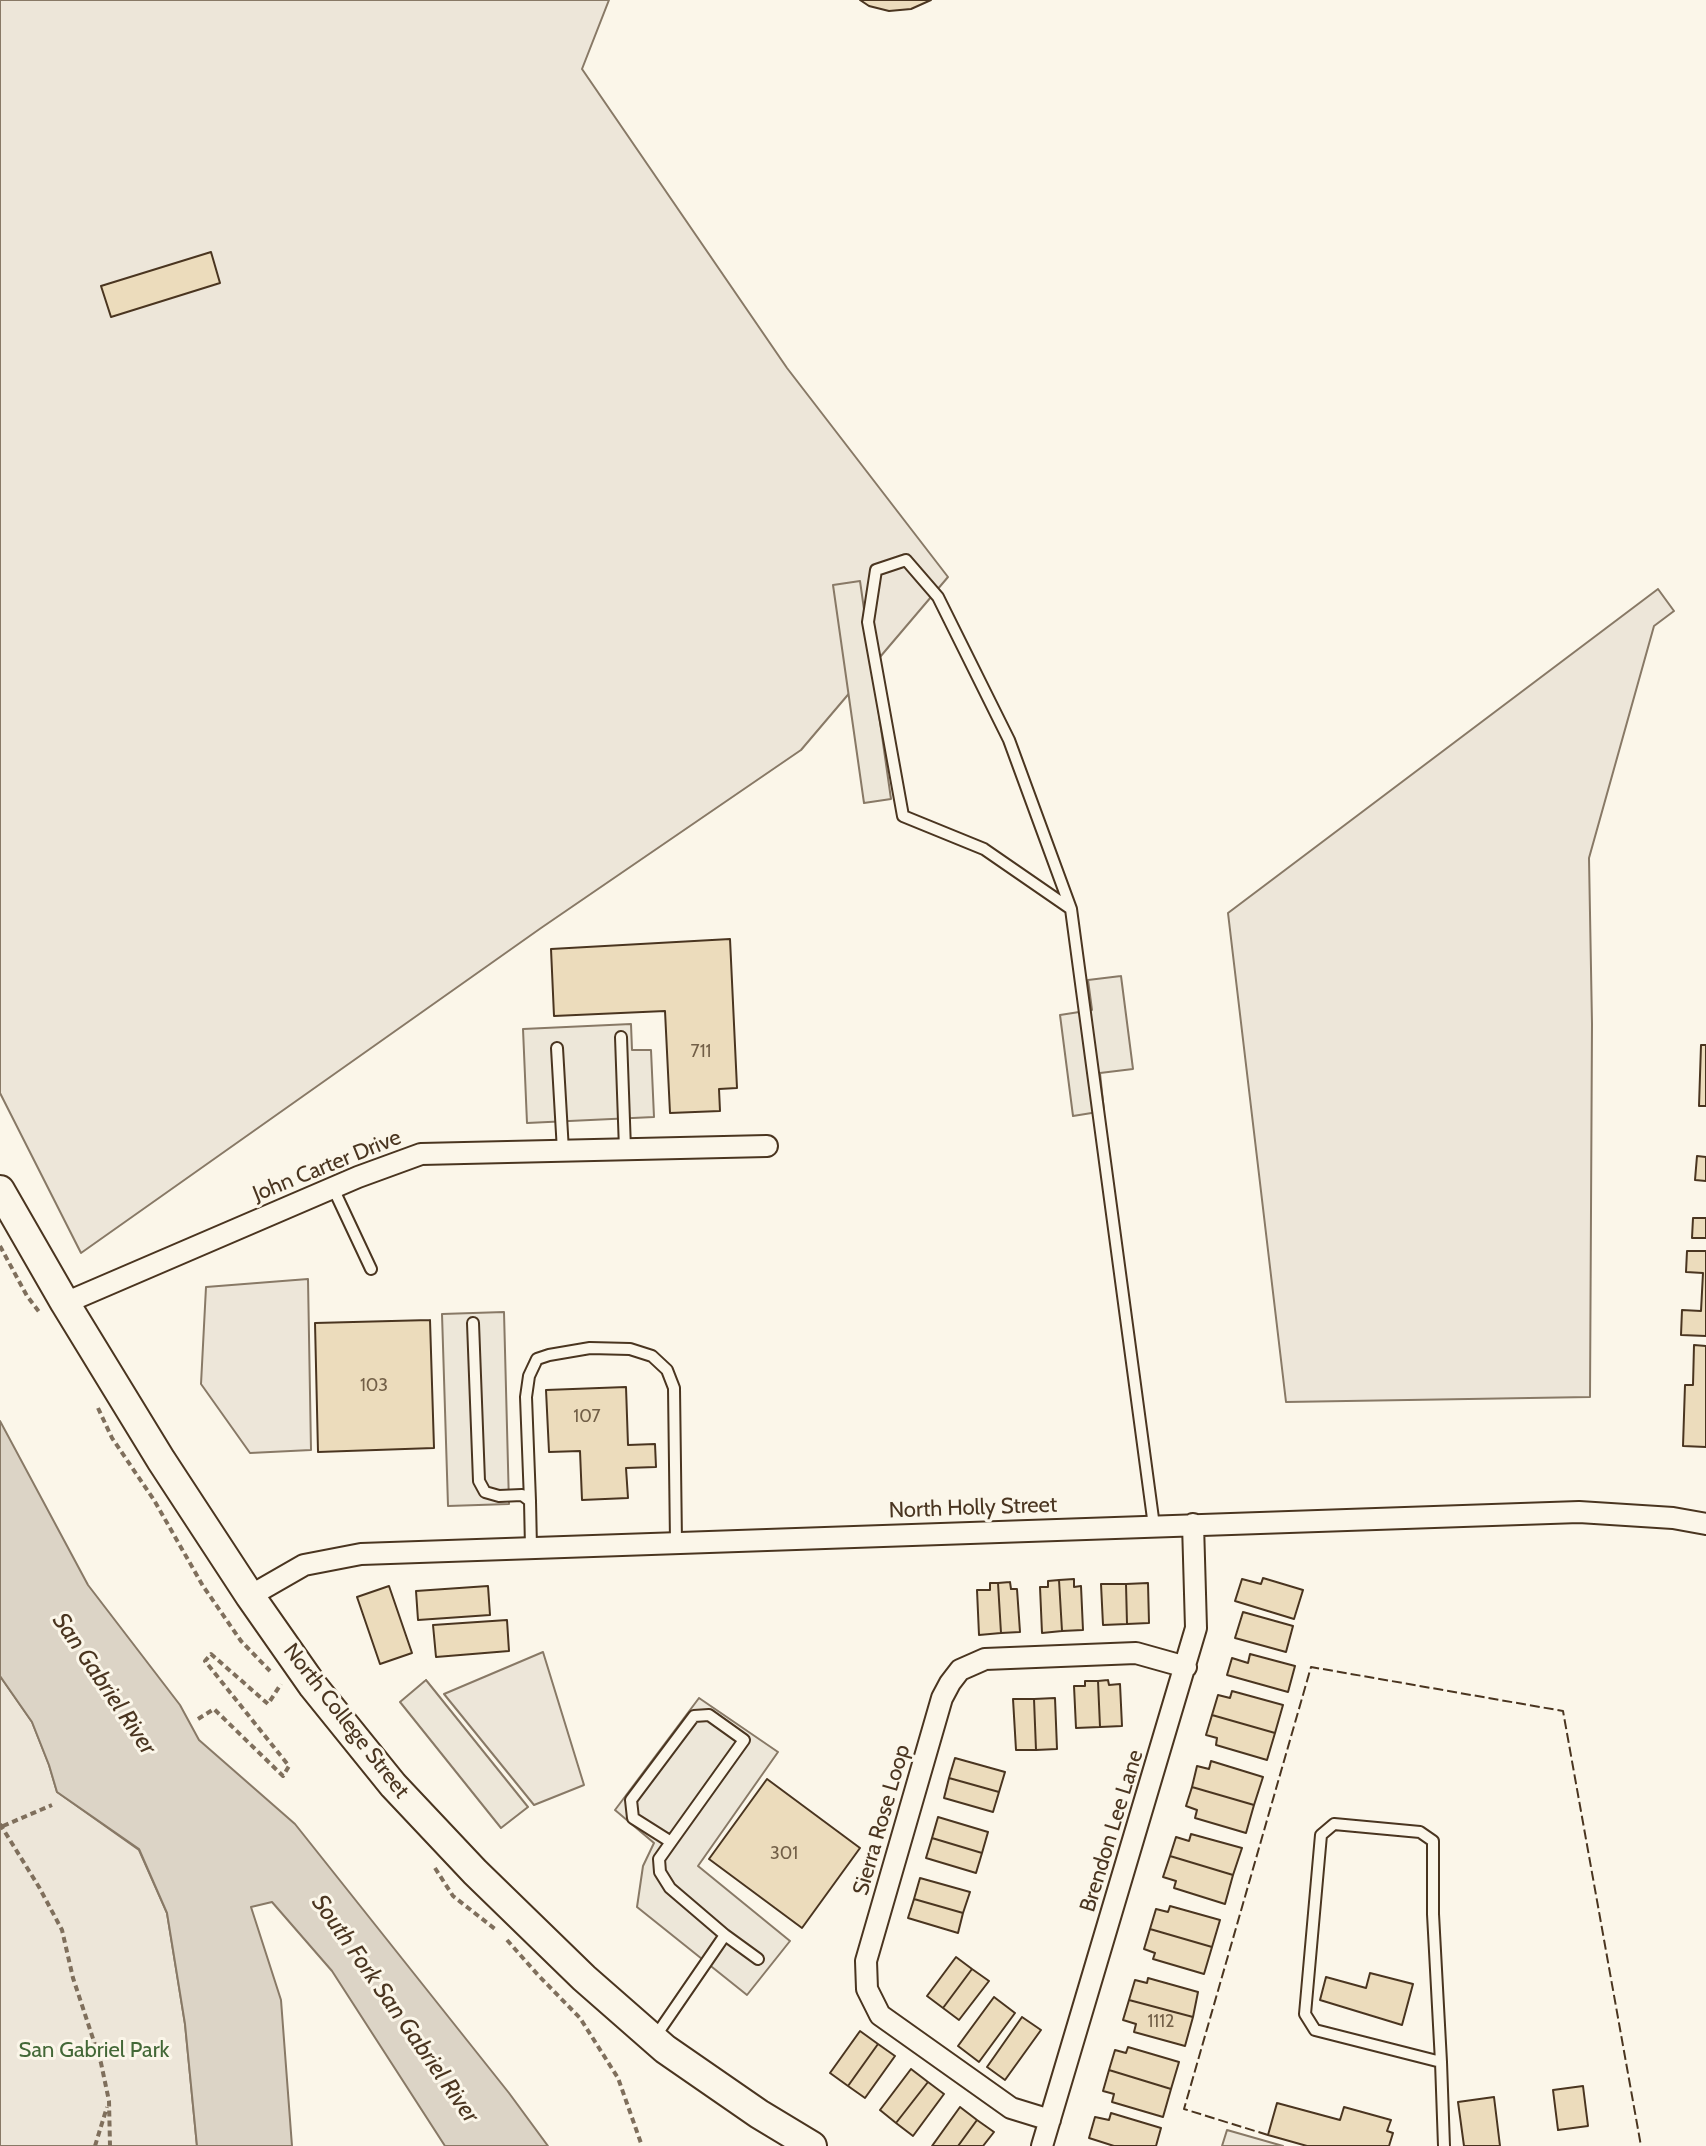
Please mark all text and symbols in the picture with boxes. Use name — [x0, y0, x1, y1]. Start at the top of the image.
house number: 711 — [691, 1041, 711, 1063]
street label: John Carter Drive — [249, 1124, 405, 1208]
house number: 103 — [360, 1375, 388, 1397]
house number: 107 — [573, 1406, 601, 1428]
street label: North Holly Street — [888, 1492, 1058, 1524]
water label: San Gabriel River — [46, 1608, 162, 1760]
street label: North College Street — [277, 1638, 415, 1804]
street label: Sierra Rose Loop — [848, 1742, 916, 1898]
street label: Brendon Lee Lane — [1075, 1747, 1149, 1915]
house number: 301 — [770, 1843, 798, 1865]
water label: South Fork San Gabriel River — [305, 1889, 485, 2129]
house number: 1112 — [1147, 2011, 1175, 2033]
park label: San Gabriel Park — [19, 2038, 169, 2064]

